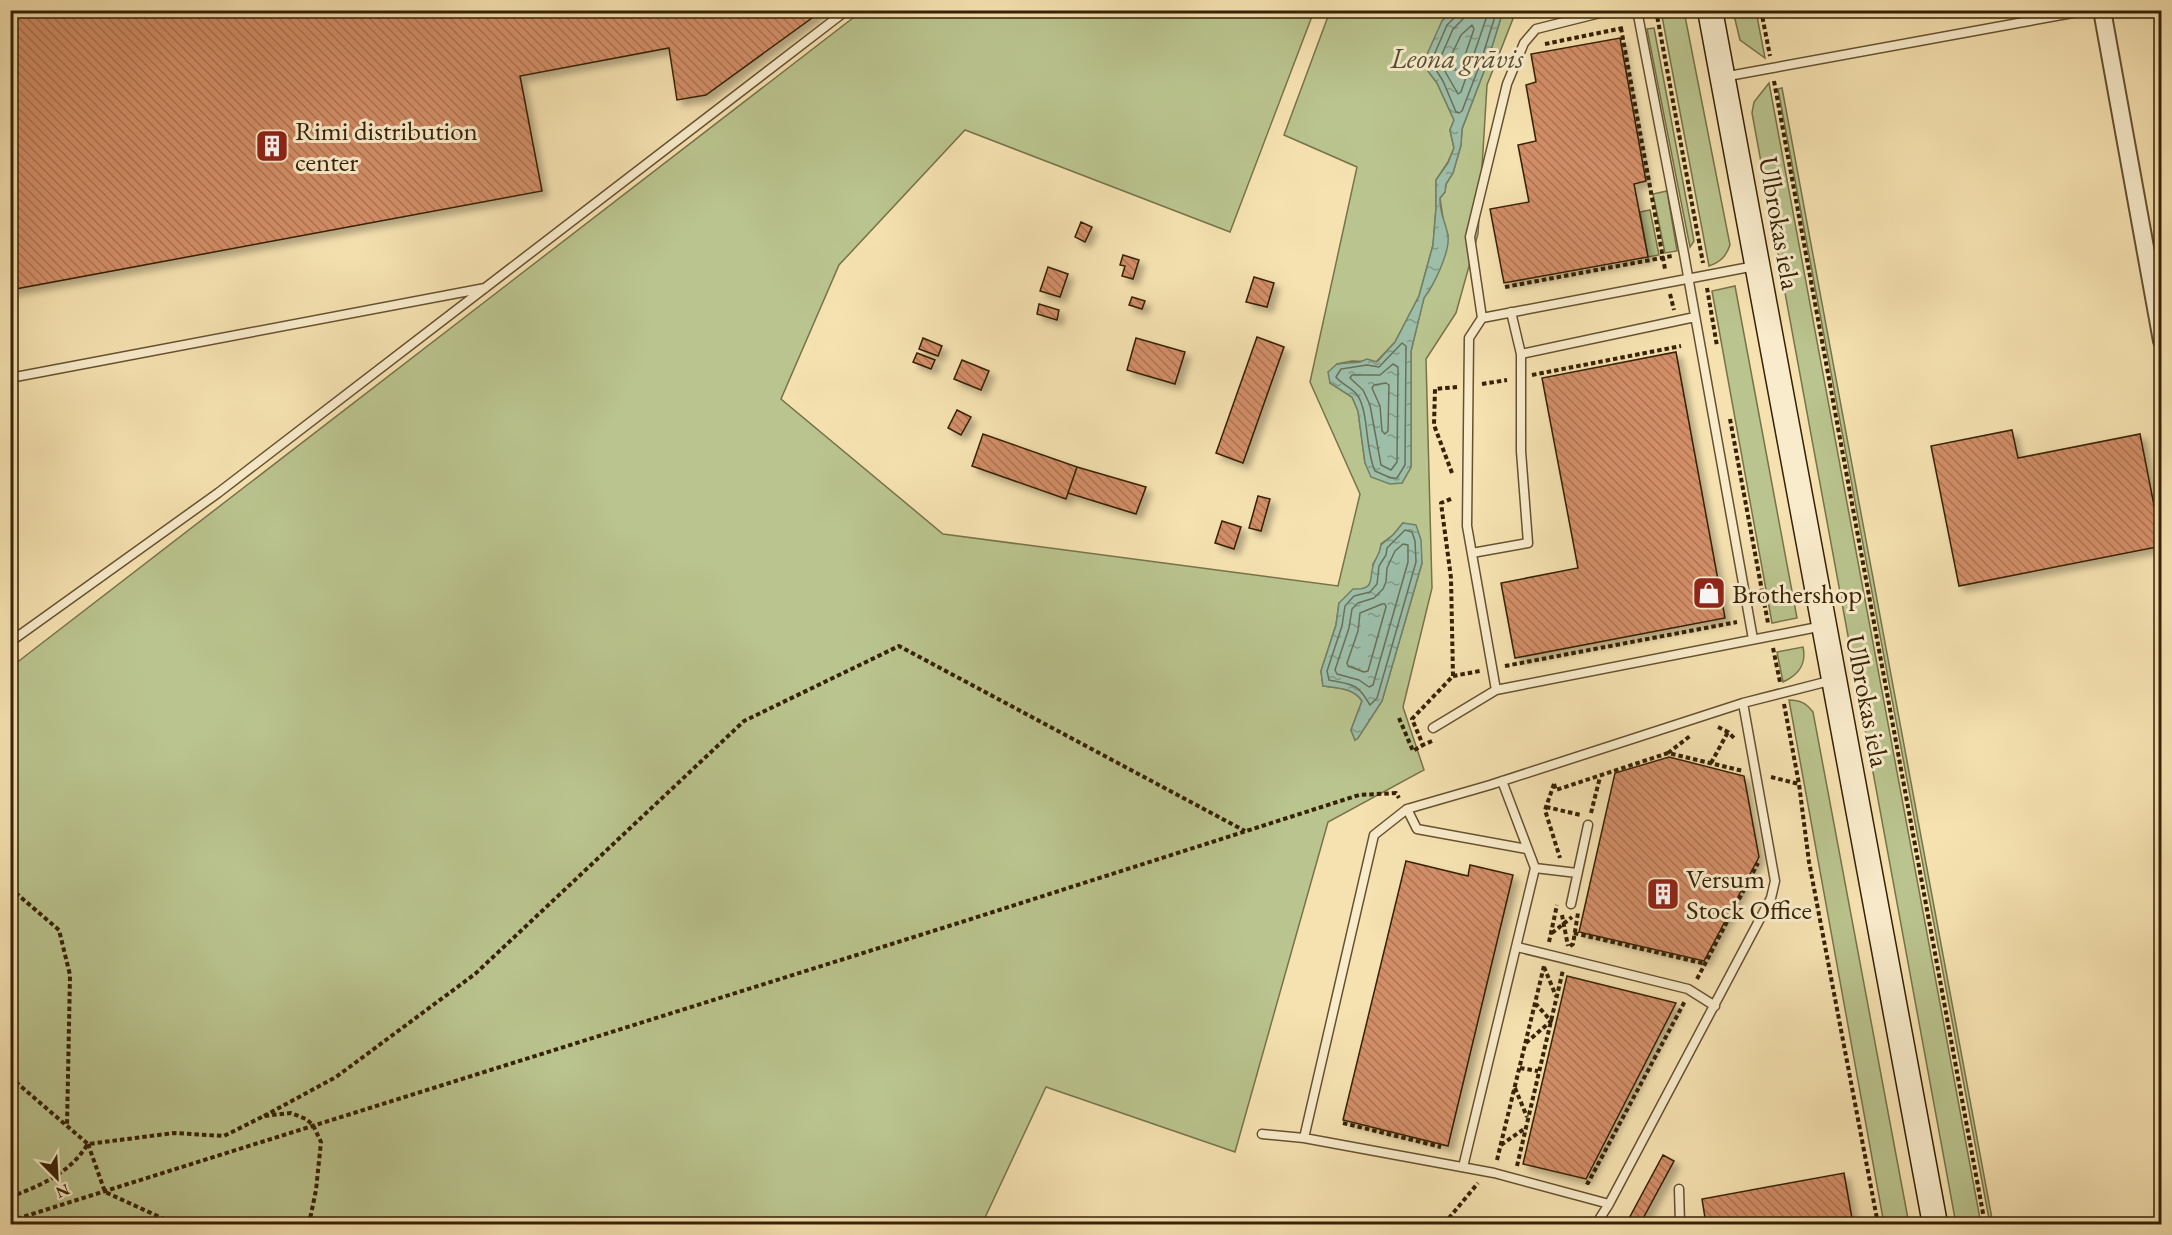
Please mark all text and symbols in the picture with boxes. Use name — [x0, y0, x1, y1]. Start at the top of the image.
water label: Leona grāvis — [1390, 40, 1524, 76]
place label: Rimi distribution center — [295, 113, 478, 179]
building icon: Rimi distribution center — [254, 128, 290, 164]
street label: Ulbrokas iela — [1751, 154, 1809, 292]
shop icon: Brothershop — [1691, 575, 1727, 611]
place label: Brothershop — [1732, 576, 1862, 611]
street label: Ulbrokas iela — [1838, 632, 1898, 770]
place label: Versum Stock Office — [1686, 861, 1812, 927]
building icon: Versum Stock Office — [1645, 876, 1681, 912]
north arrow — [27, 1148, 87, 1208]
text: N — [53, 1179, 73, 1203]

